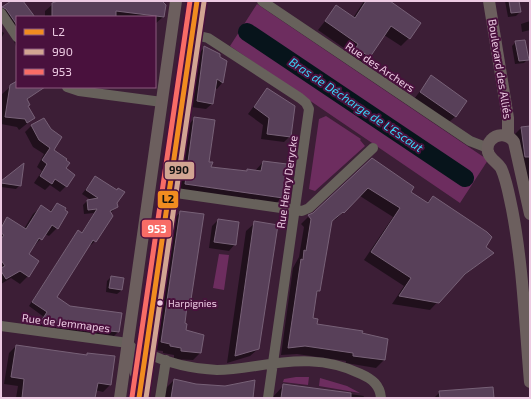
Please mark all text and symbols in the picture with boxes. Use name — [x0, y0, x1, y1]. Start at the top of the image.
legend — [16, 16, 156, 88]
street label: Boulevard des Alliés — [486, 18, 515, 120]
text: L2 — [52, 24, 65, 38]
street label: Rue des Archers — [343, 39, 417, 95]
text: 990 — [52, 44, 73, 58]
water label: Bras de Décharge de L'Escaut — [287, 54, 427, 155]
text: 953 — [52, 64, 72, 78]
street label: Rue Henry Derycke — [274, 135, 299, 229]
line badge: 990 — [164, 161, 195, 180]
text: 990 — [169, 163, 189, 176]
line badge: L2 — [157, 190, 179, 209]
text: L2 — [162, 192, 174, 205]
line badge: 953 — [141, 219, 172, 238]
text: 953 — [148, 222, 166, 235]
place label: Harpignies — [168, 297, 217, 309]
marker: Harpignies — [155, 298, 165, 308]
street label: Rue de Jemmapes — [21, 311, 111, 334]

